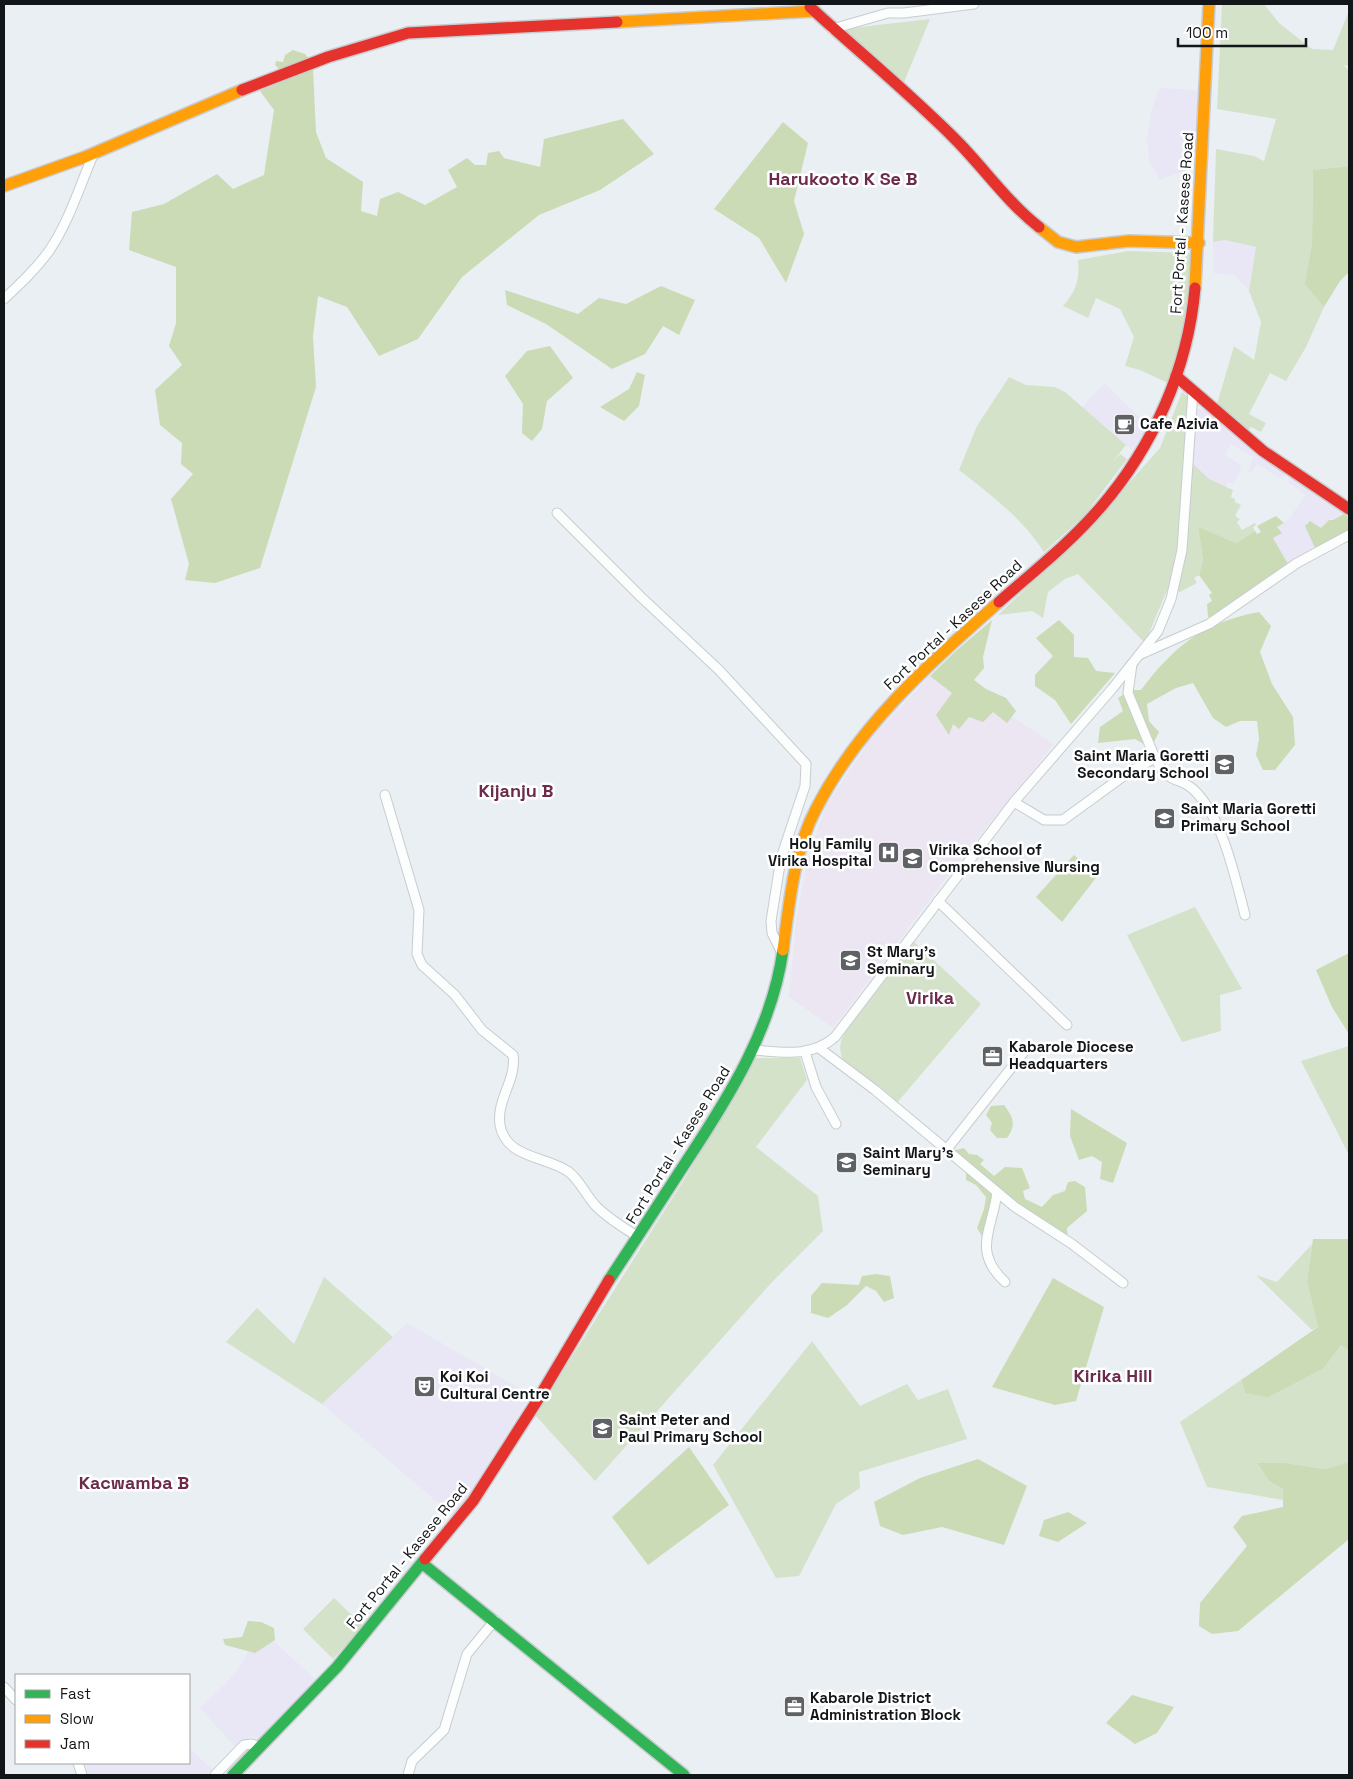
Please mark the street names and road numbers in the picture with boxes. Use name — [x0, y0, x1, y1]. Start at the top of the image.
street label: Fort Portal - Kasese Road — [1166, 131, 1197, 314]
street label: Fort Portal - Kasese Road — [880, 556, 1026, 694]
street label: Fort Portal - Kasese Road — [621, 1062, 734, 1227]
street label: Fort Portal - Kasese Road — [342, 1479, 471, 1632]

